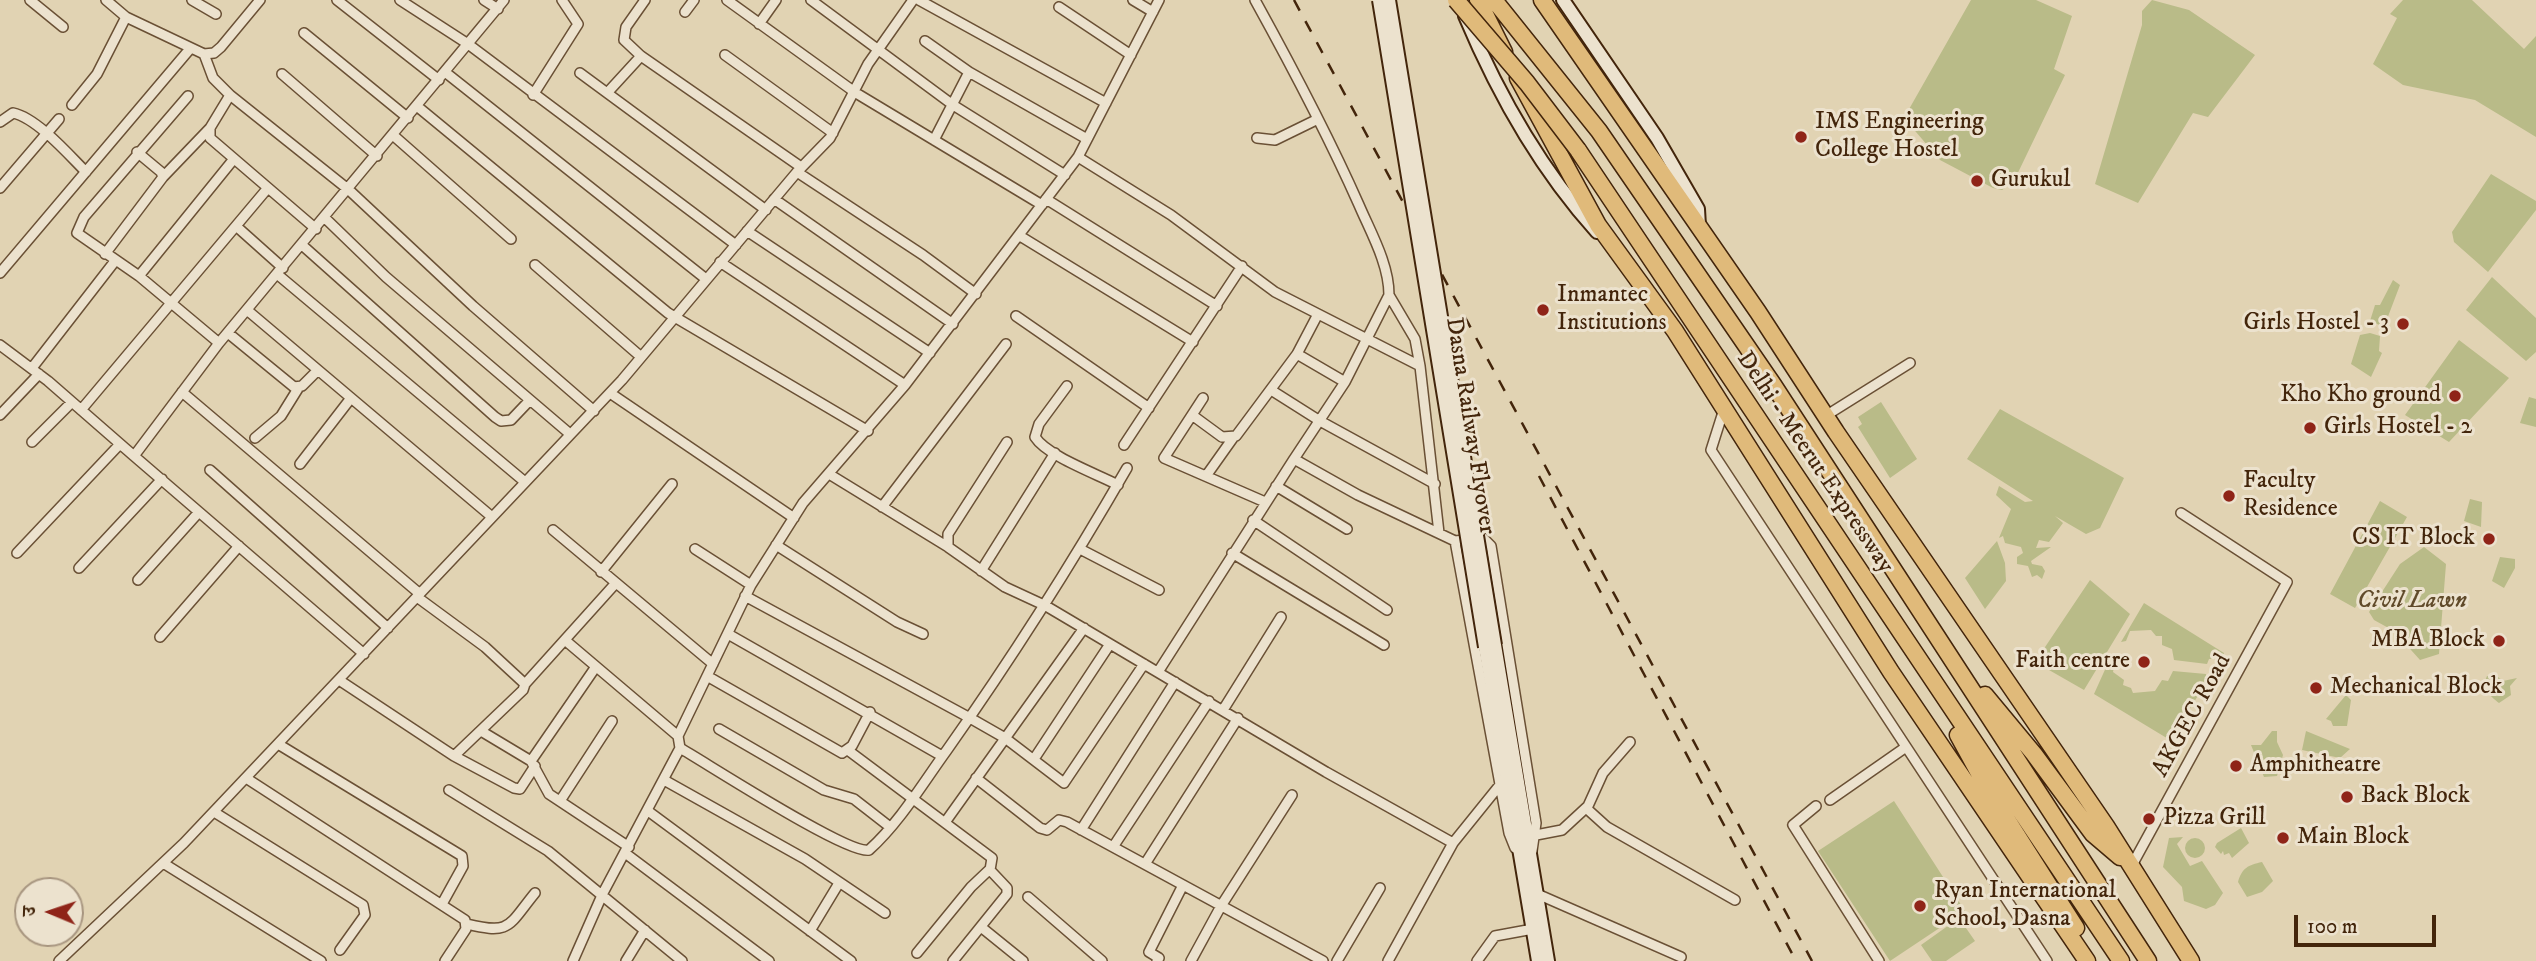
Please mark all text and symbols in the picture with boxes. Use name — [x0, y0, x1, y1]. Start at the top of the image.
place label: IMS Engineering College Hostel — [1815, 109, 1984, 165]
marker: IMS Engineering College Hostel — [1793, 129, 1809, 145]
place label: Gurukul — [1991, 167, 2070, 195]
marker: Gurukul — [1969, 173, 1985, 189]
place label: Inmantec Institutions — [1557, 282, 1667, 338]
marker: Inmantec Institutions — [1535, 302, 1551, 318]
place label: Girls Hostel - 3 — [2244, 310, 2389, 338]
street label: Dasna Railway Flyover — [1438, 315, 1500, 537]
marker: Girls Hostel - 3 — [2395, 316, 2411, 332]
street label: Delhi - Meerut Expressway — [1729, 347, 1899, 579]
place label: Kho Kho ground — [2280, 382, 2441, 410]
marker: Kho Kho ground — [2447, 388, 2463, 404]
place label: Girls Hostel - 2 — [2324, 414, 2472, 442]
marker: Girls Hostel - 2 — [2302, 420, 2318, 436]
place label: Faculty Residence — [2243, 468, 2338, 524]
marker: Faculty Residence — [2221, 488, 2237, 504]
place label: CS IT Block — [2352, 525, 2475, 553]
marker: CS IT Block — [2481, 531, 2497, 547]
park label: Civil Lawn — [2357, 588, 2467, 616]
place label: MBA Block — [2371, 627, 2485, 655]
marker: MBA Block — [2491, 633, 2507, 649]
place label: Faith centre — [2015, 648, 2130, 676]
street label: AKGEC Road — [2147, 649, 2239, 783]
marker: Faith centre — [2136, 654, 2152, 670]
place label: Mechanical Block — [2330, 674, 2502, 702]
marker: Mechanical Block — [2308, 680, 2324, 696]
place label: Amphitheatre — [2250, 752, 2381, 780]
marker: Amphitheatre — [2228, 758, 2244, 774]
place label: Back Block — [2361, 783, 2470, 811]
marker: Back Block — [2339, 789, 2355, 805]
place label: Pizza Grill — [2163, 805, 2266, 833]
marker: Pizza Grill — [2141, 811, 2157, 827]
place label: Main Block — [2297, 824, 2409, 852]
marker: Main Block — [2275, 830, 2291, 846]
north arrow — [14, 877, 84, 947]
place label: Ryan International School, Dasna — [1934, 878, 2116, 934]
marker: Ryan International School, Dasna — [1912, 898, 1928, 914]
scale bar — [2298, 902, 2440, 946]
text: उ — [18, 906, 41, 917]
text: 100 m — [2307, 914, 2358, 940]

